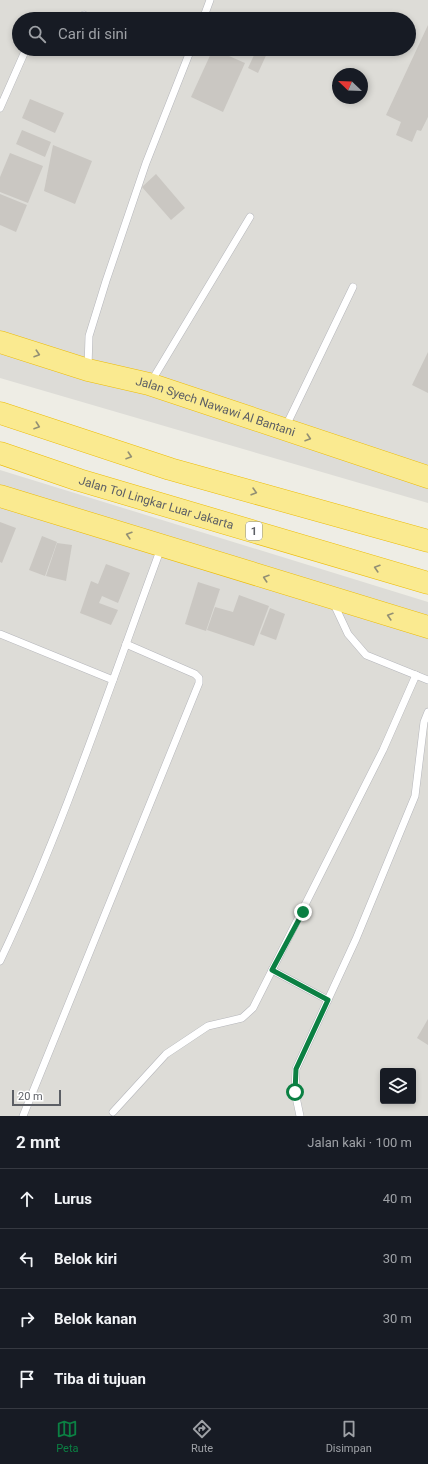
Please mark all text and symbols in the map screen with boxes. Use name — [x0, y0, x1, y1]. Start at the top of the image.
search box — [12, 12, 416, 56]
icon: search — [26, 23, 48, 45]
text: Cari di sini — [58, 25, 128, 43]
north arrow — [332, 68, 368, 104]
one-way arrow — [34, 349, 41, 358]
street label: Jalan Syech Nawawi Al Bantani — [134, 374, 297, 439]
one-way arrow — [33, 421, 40, 429]
one-way arrow — [305, 433, 312, 442]
one-way arrow — [125, 451, 132, 460]
street label: Jalan Tol Lingkar Luar Jakarta — [77, 473, 235, 532]
one-way arrow — [250, 488, 257, 496]
road number: 1 — [246, 522, 262, 540]
one-way arrow — [126, 531, 133, 539]
one-way arrow — [374, 564, 381, 573]
one-way arrow — [263, 574, 270, 583]
one-way arrow — [387, 612, 394, 621]
route end — [294, 903, 312, 921]
map controls — [380, 1068, 416, 1104]
button: layers — [380, 1068, 416, 1104]
route start — [286, 1083, 304, 1101]
scale bar — [12, 1088, 61, 1107]
text: 20 m — [18, 1090, 43, 1103]
text: 2 mnt — [16, 1132, 60, 1152]
text: Jalan kaki · 100 m — [307, 1135, 412, 1150]
icon: ahead — [16, 1188, 38, 1210]
text: Lurus — [54, 1190, 92, 1208]
text: 40 m — [383, 1191, 412, 1206]
icon: left — [16, 1248, 38, 1270]
text: Belok kiri — [54, 1250, 117, 1268]
text: 30 m — [383, 1251, 412, 1266]
icon: right — [16, 1308, 38, 1330]
text: Belok kanan — [54, 1310, 137, 1328]
text: 30 m — [383, 1311, 412, 1326]
icon: arrive — [16, 1368, 38, 1390]
text: Tiba di tujuan — [54, 1370, 146, 1388]
tab: Peta — [56, 1418, 79, 1455]
tab: Rute — [191, 1418, 213, 1455]
tab: Disimpan — [326, 1418, 372, 1455]

